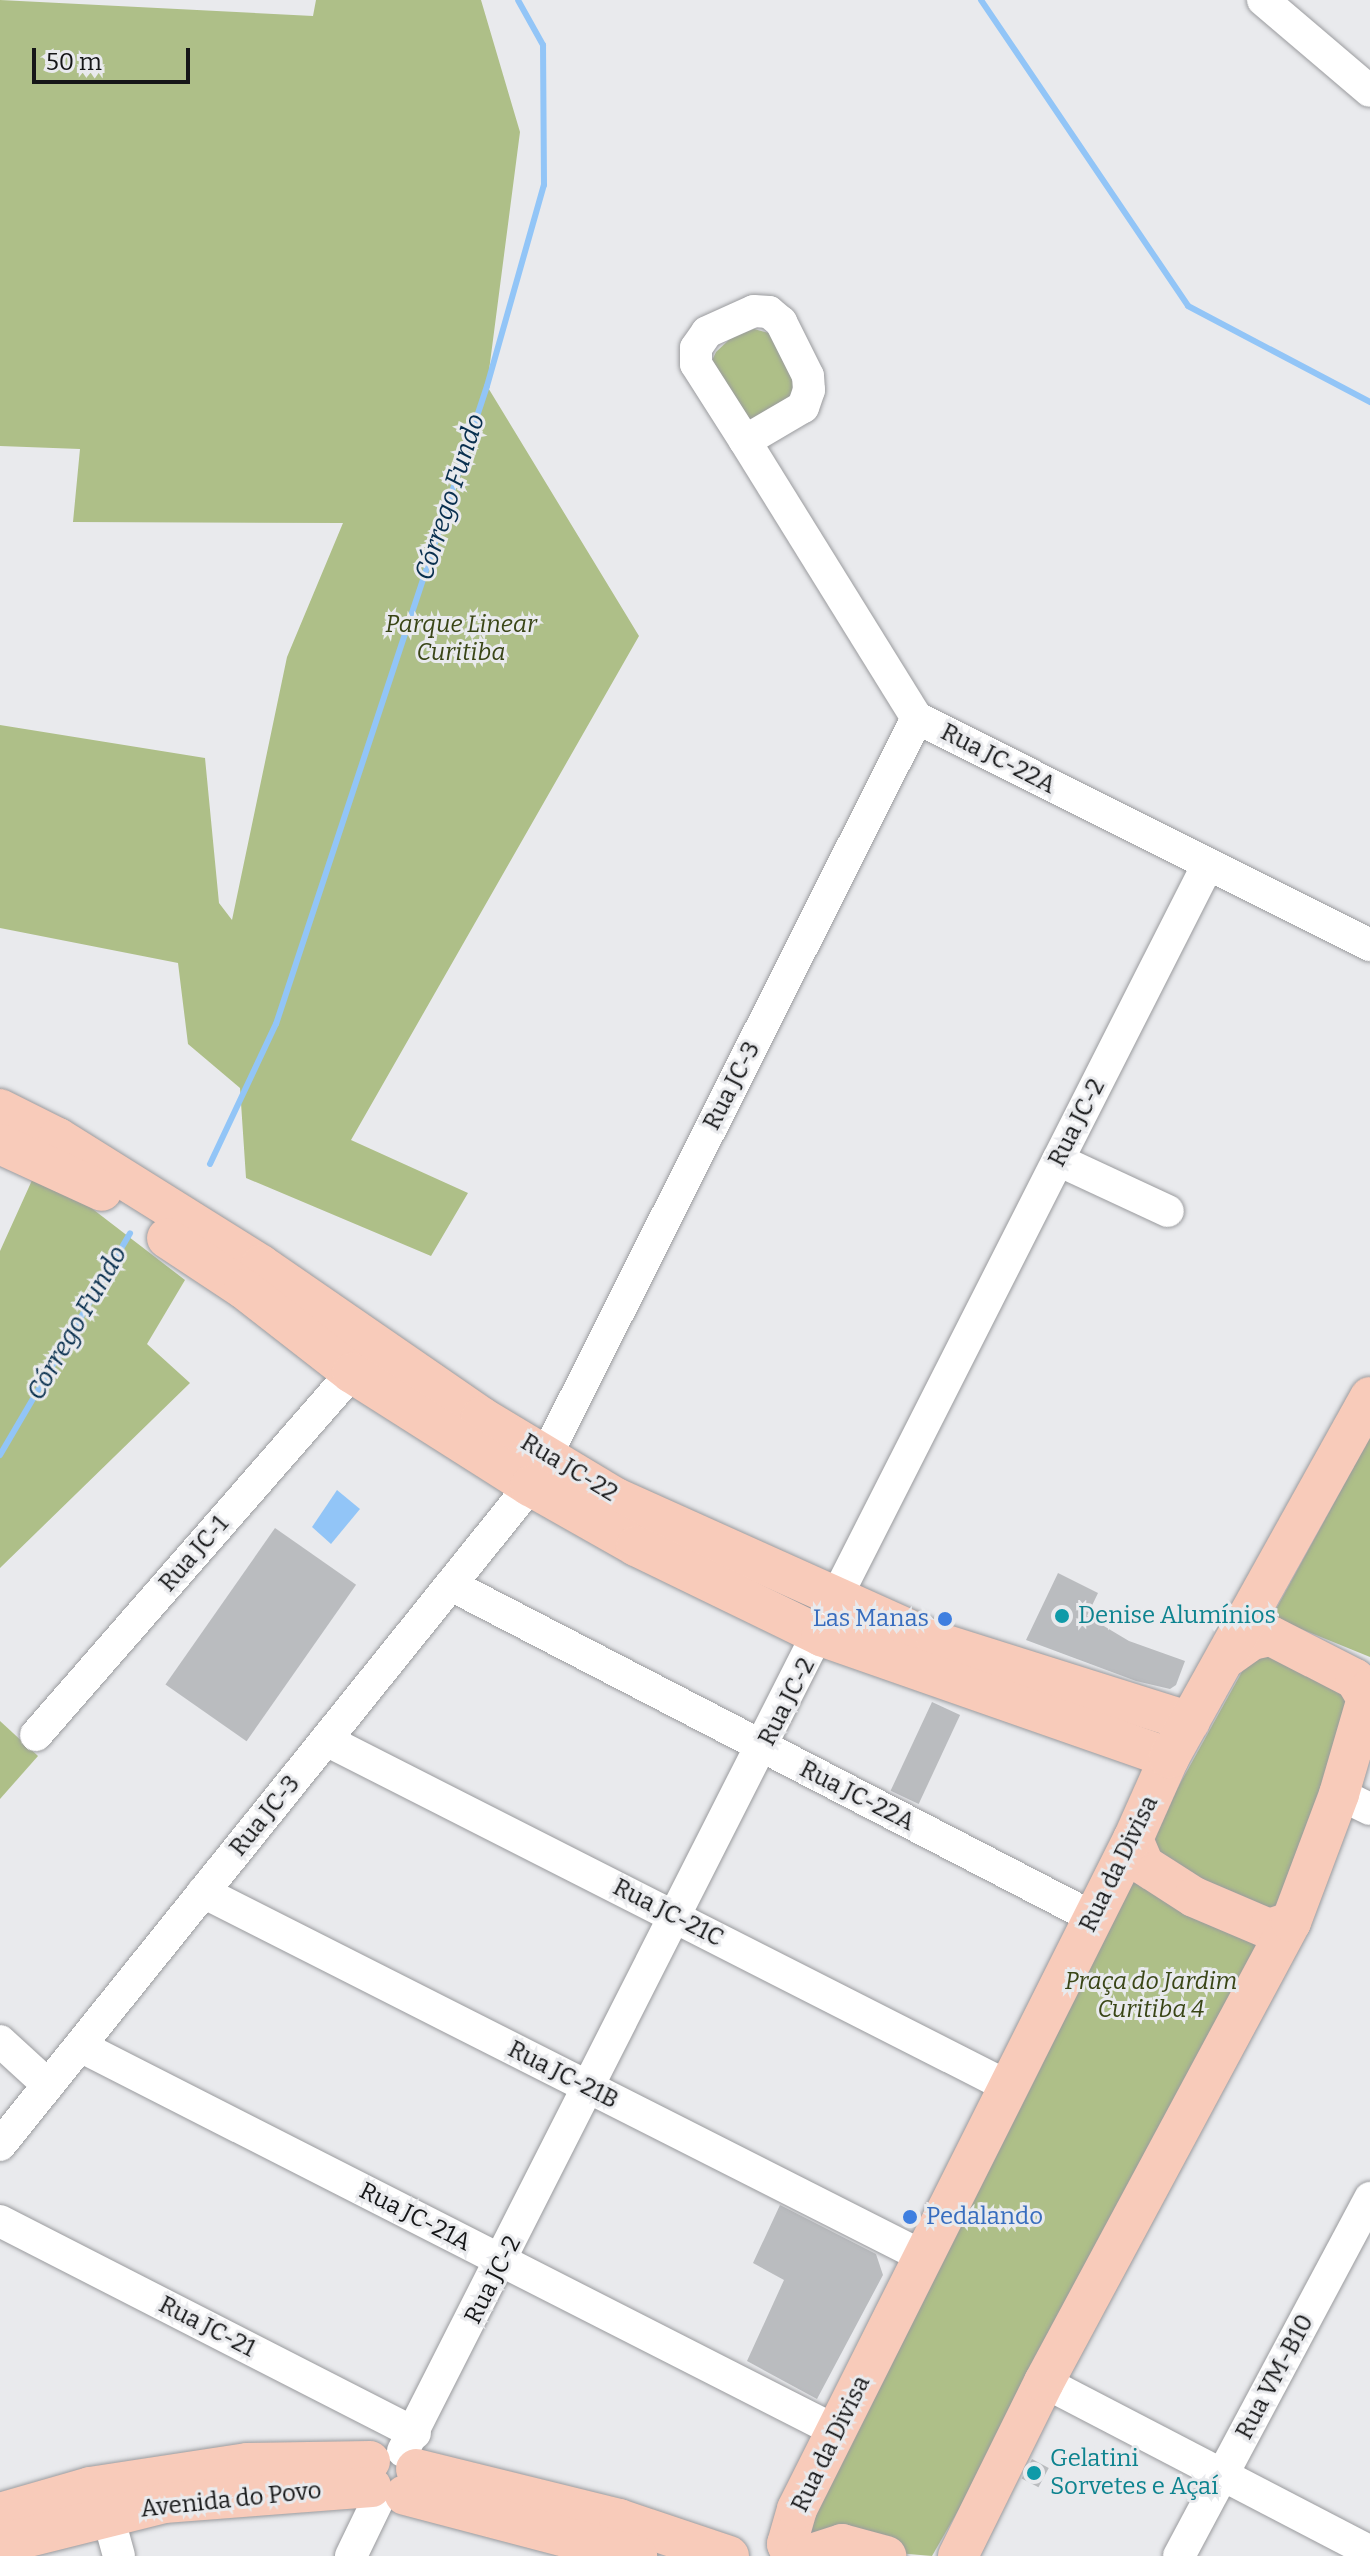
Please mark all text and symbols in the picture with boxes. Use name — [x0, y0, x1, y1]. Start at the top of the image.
scale bar — [36, 32, 194, 82]
text: 50 m — [46, 48, 102, 76]
water label: Córrego Fundo — [408, 410, 492, 584]
park label: Parque Linear Curitiba — [385, 611, 537, 667]
street label: Rua JC-22A — [936, 718, 1060, 800]
street label: Rua JC-3 — [698, 1037, 766, 1135]
street label: Rua JC-2 — [1043, 1074, 1111, 1172]
water label: Córrego Fundo — [20, 1240, 134, 1406]
street label: Rua JC-22 — [515, 1428, 623, 1508]
street label: Rua JC-1 — [153, 1510, 235, 1598]
place label: Denise Alumínios — [1078, 1602, 1276, 1630]
place label: Las Manas — [813, 1605, 929, 1633]
marker: Denise Alumínios — [1053, 1607, 1071, 1625]
marker: Las Manas — [936, 1610, 954, 1628]
street label: Rua JC-2 — [753, 1653, 821, 1751]
street label: Rua JC-22A — [795, 1755, 919, 1837]
street label: Rua JC-3 — [224, 1770, 306, 1862]
street label: Rua da Divisa — [1074, 1791, 1164, 1937]
street label: Rua JC-21C — [608, 1873, 728, 1953]
park label: Praça do Jardim Curitiba 4 — [1065, 1968, 1237, 2024]
street label: Rua JC-21B — [503, 2035, 623, 2115]
street label: Rua JC-21A — [354, 2177, 476, 2257]
place label: Pedalando — [926, 2203, 1043, 2231]
marker: Pedalando — [901, 2208, 919, 2226]
street label: Rua JC-2 — [459, 2231, 527, 2329]
street label: Rua JC-21 — [154, 2290, 260, 2364]
street label: Rua VM-B10 — [1230, 2310, 1320, 2444]
street label: Rua da Divisa — [786, 2371, 876, 2517]
place label: Gelatini Sorvetes e Açaí — [1050, 2445, 1218, 2501]
marker: Gelatini Sorvetes e Açaí — [1025, 2464, 1043, 2482]
street label: Avenida do Povo — [139, 2476, 323, 2524]

